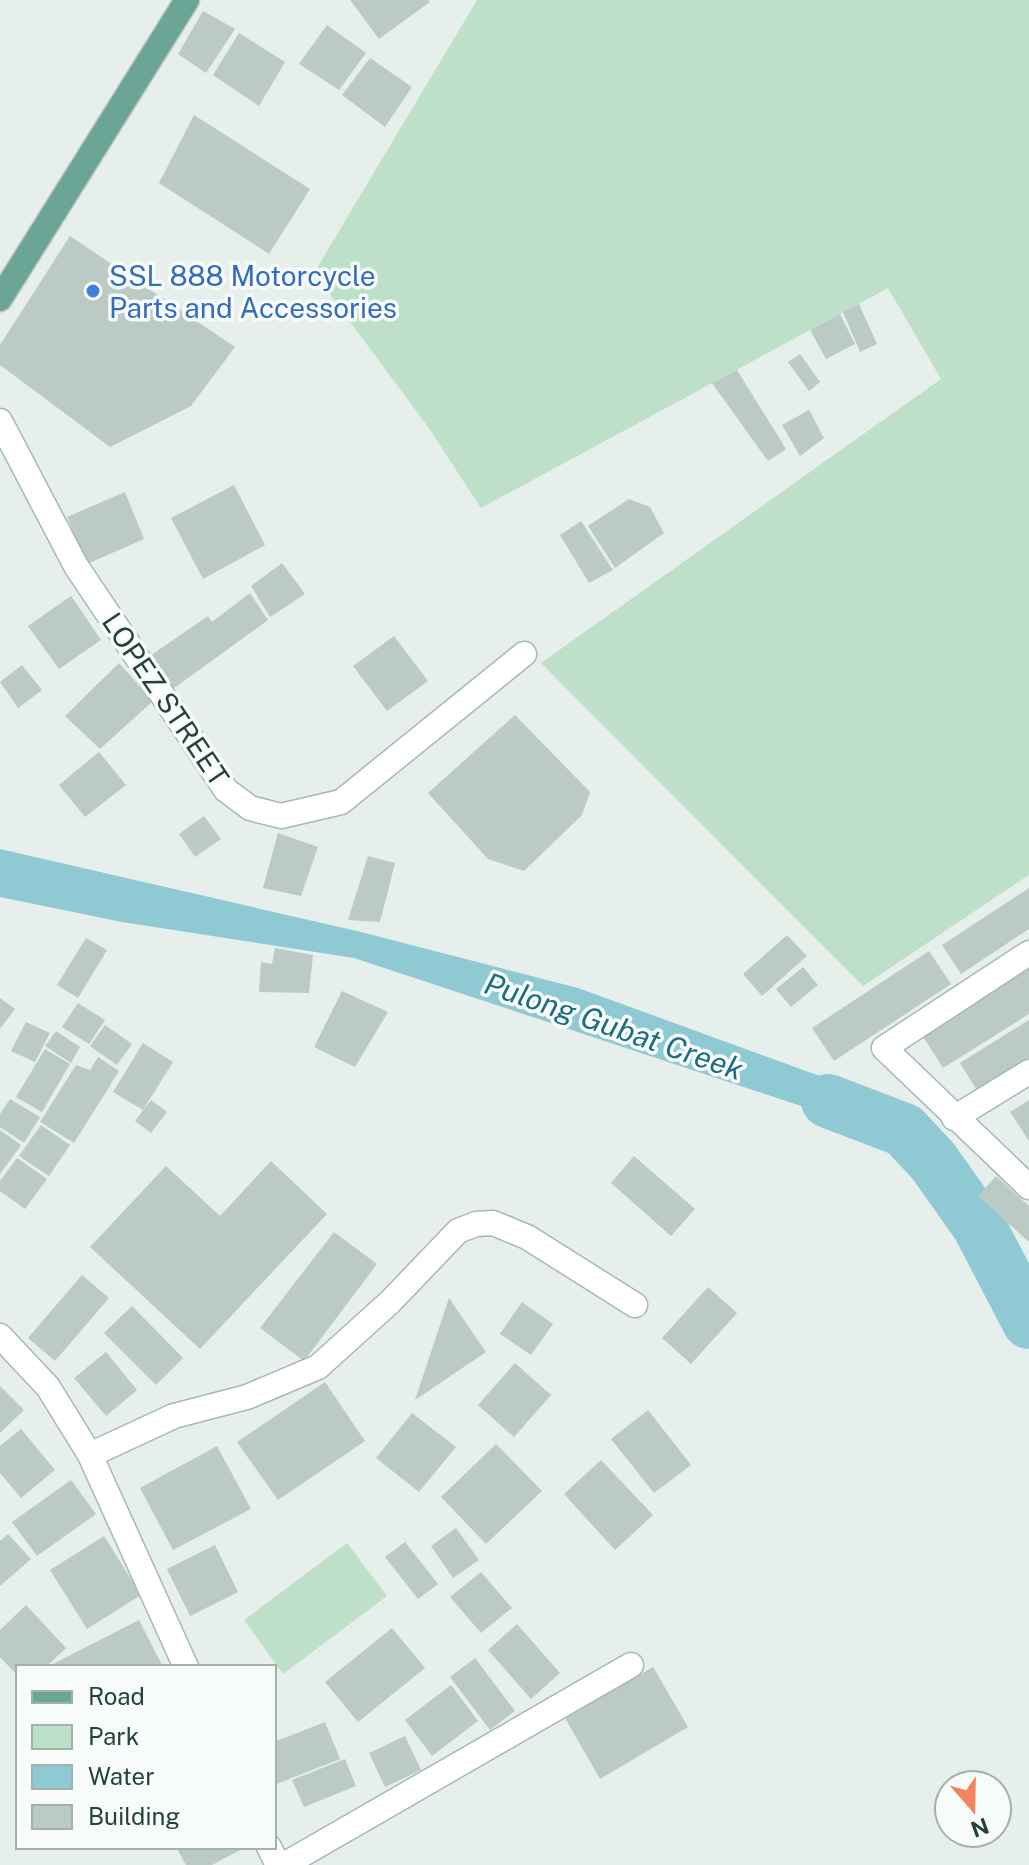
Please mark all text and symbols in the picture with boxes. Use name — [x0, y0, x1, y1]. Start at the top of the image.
place label: SSL 888 Motorcycle Parts and Accessories — [109, 259, 397, 324]
marker: SSL 888 Motorcycle Parts and Accessories — [84, 282, 102, 300]
street label: LOPEZ STREET — [96, 606, 236, 792]
water label: Pulong Gubat Creek — [480, 965, 749, 1087]
legend — [16, 1665, 276, 1849]
text: Road — [88, 1682, 145, 1710]
text: Park — [88, 1722, 139, 1750]
text: Water — [88, 1762, 155, 1790]
north arrow — [933, 1769, 1013, 1849]
text: Building — [88, 1802, 180, 1830]
text: N — [967, 1813, 992, 1843]

